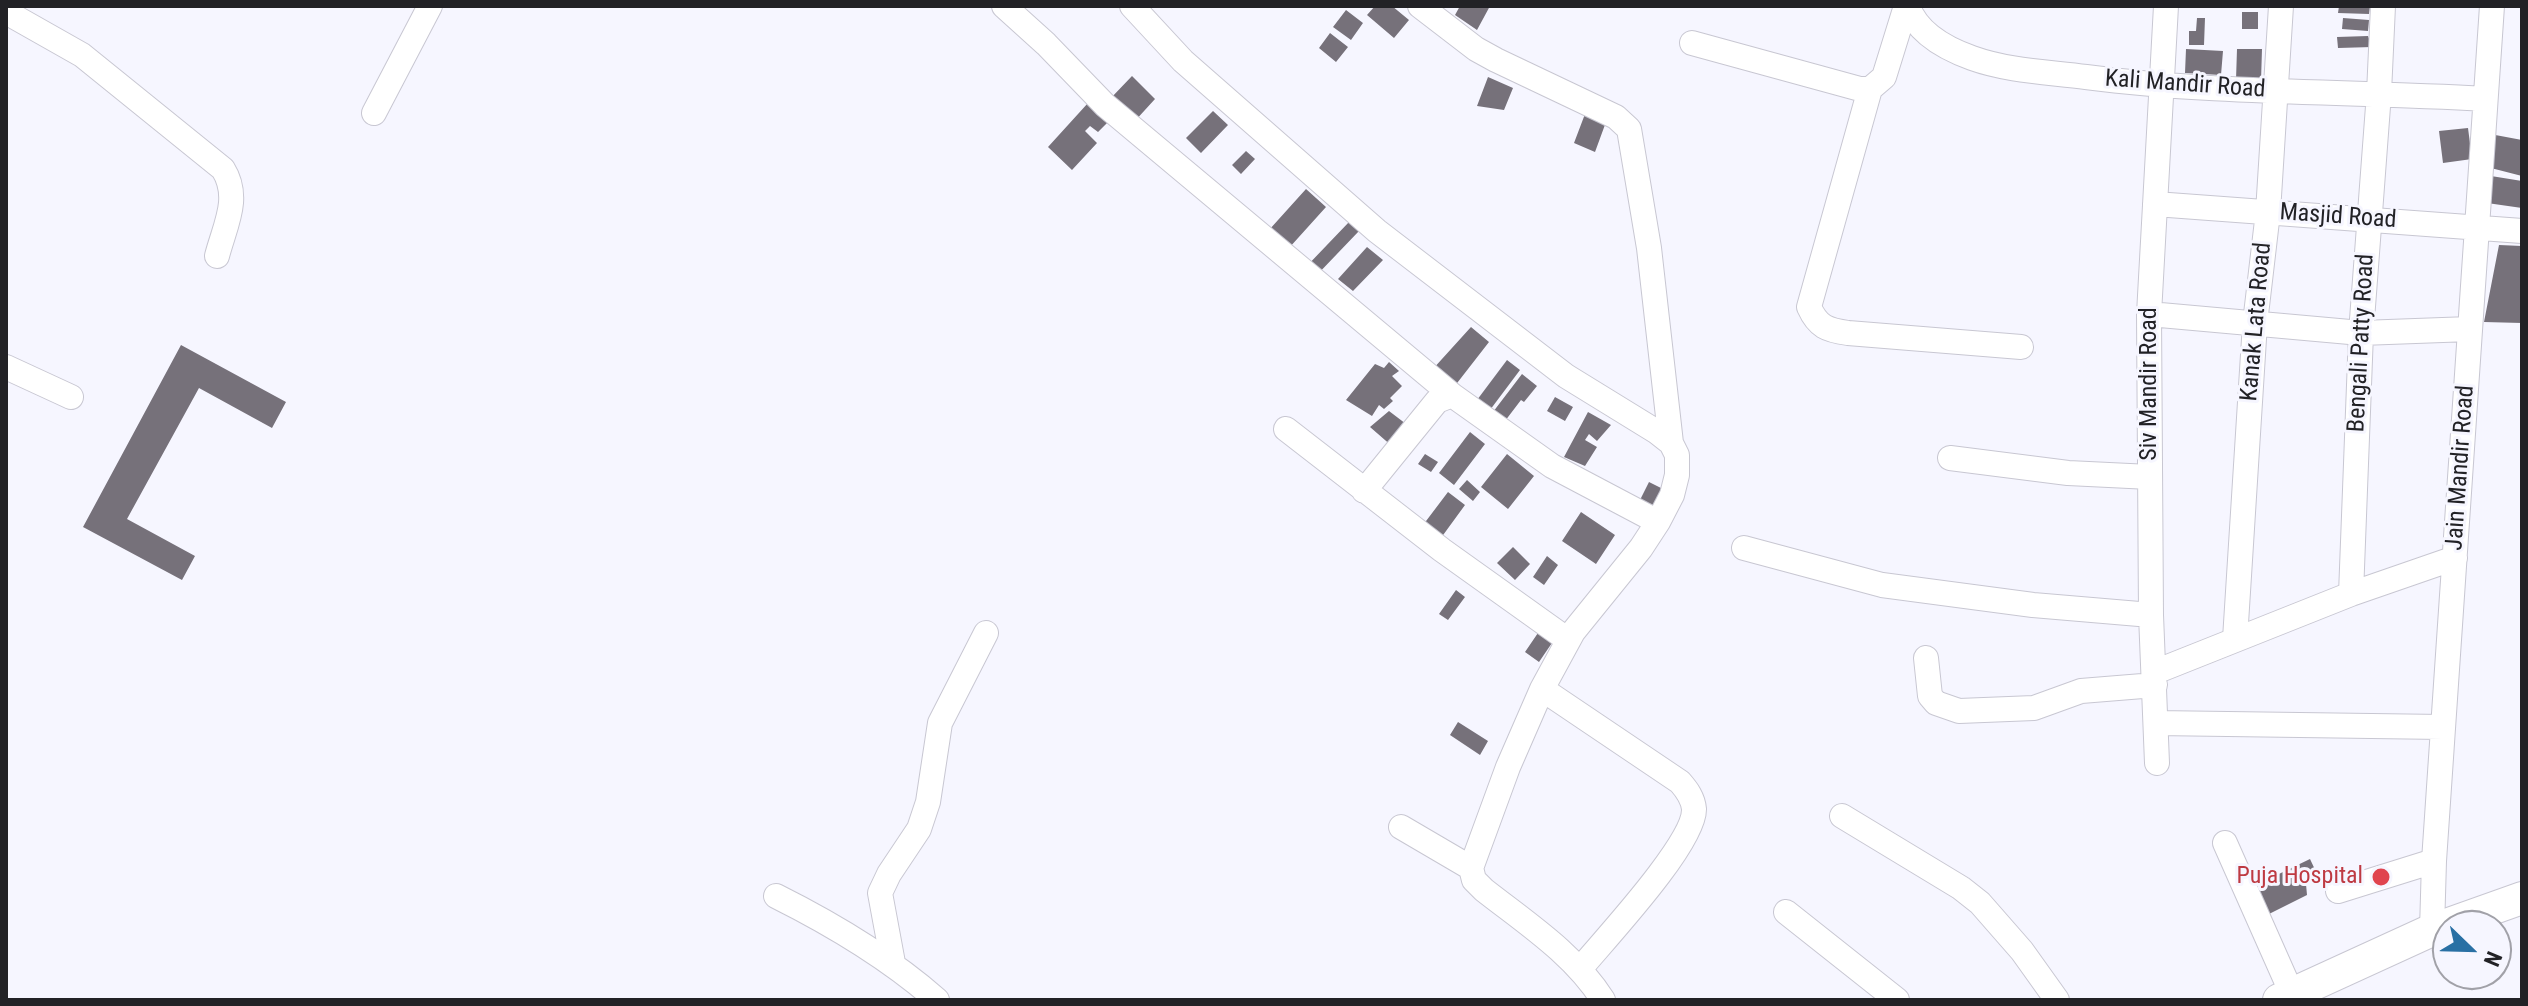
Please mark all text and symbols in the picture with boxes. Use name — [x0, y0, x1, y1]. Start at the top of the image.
street label: Kali Mandir Road — [2104, 65, 2266, 105]
street label: Masjid Road — [2279, 199, 2397, 235]
street label: Kanak Lata Road — [2236, 241, 2278, 403]
street label: Bengali Patty Road — [2343, 253, 2381, 433]
street label: Siv Mandir Road — [2136, 307, 2164, 461]
street label: Jain Mandir Road — [2441, 384, 2481, 552]
place label: Puja Hospital — [2236, 863, 2363, 891]
marker: Puja Hospital — [2370, 866, 2392, 888]
north arrow — [2432, 910, 2512, 990]
text: N — [2479, 948, 2507, 970]

